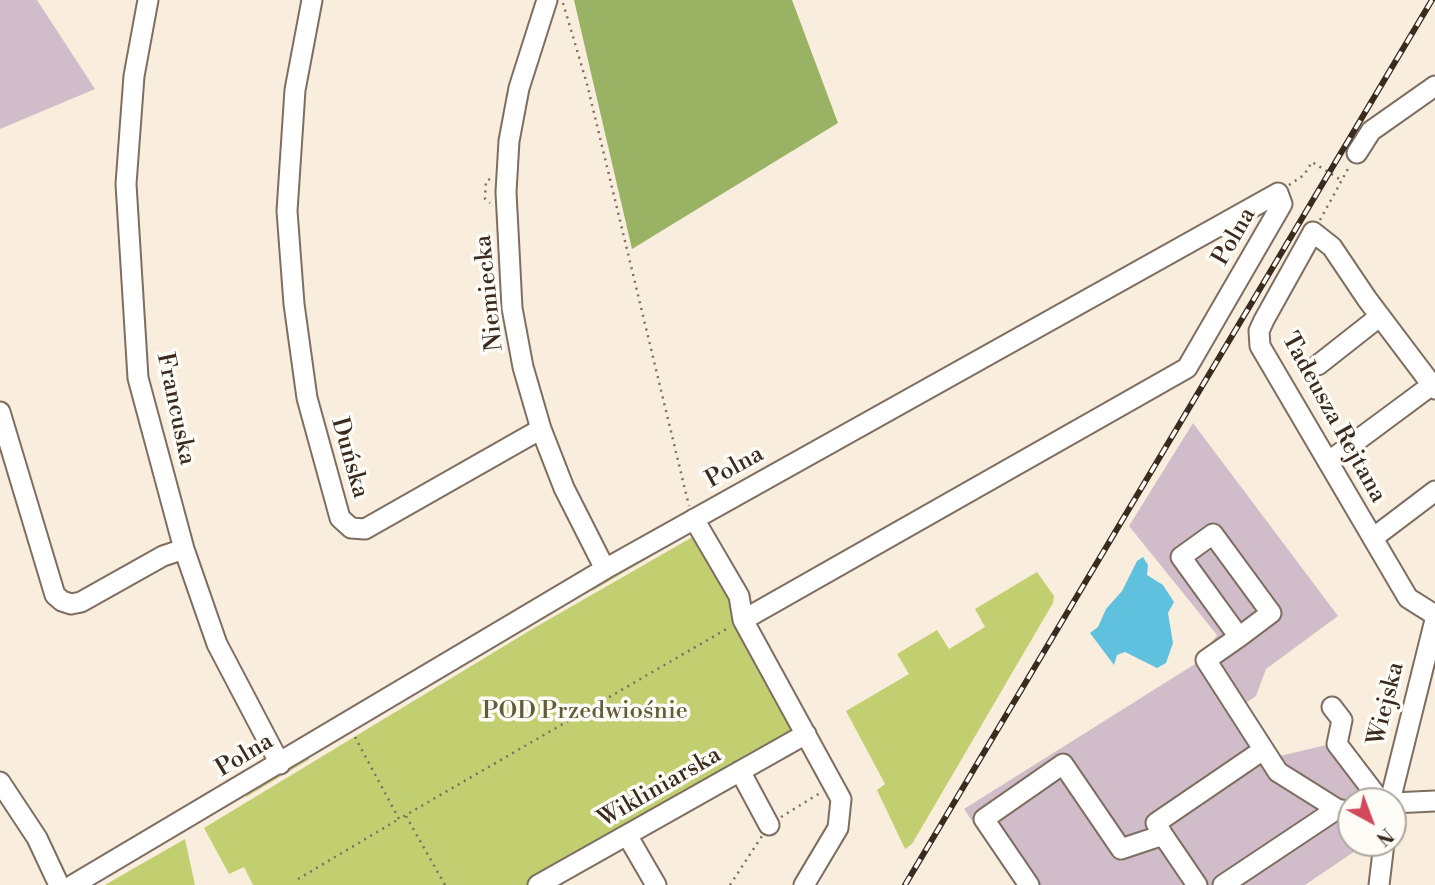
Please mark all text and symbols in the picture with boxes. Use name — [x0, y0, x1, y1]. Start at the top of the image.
street label: Polna — [1207, 203, 1263, 271]
street label: Niemiecka — [470, 234, 510, 352]
street label: Tadeusza Rejtana — [1274, 328, 1392, 508]
street label: Francuska — [149, 350, 201, 468]
street label: Duńska — [324, 414, 374, 502]
street label: Polna — [701, 440, 769, 496]
street label: Wiejska — [1363, 659, 1411, 749]
park label: POD Przedwiośnie — [482, 698, 688, 726]
street label: Polna — [211, 728, 279, 784]
street label: Wikliniarska — [593, 741, 727, 835]
north arrow — [1337, 787, 1407, 857]
text: N — [1371, 822, 1398, 850]

